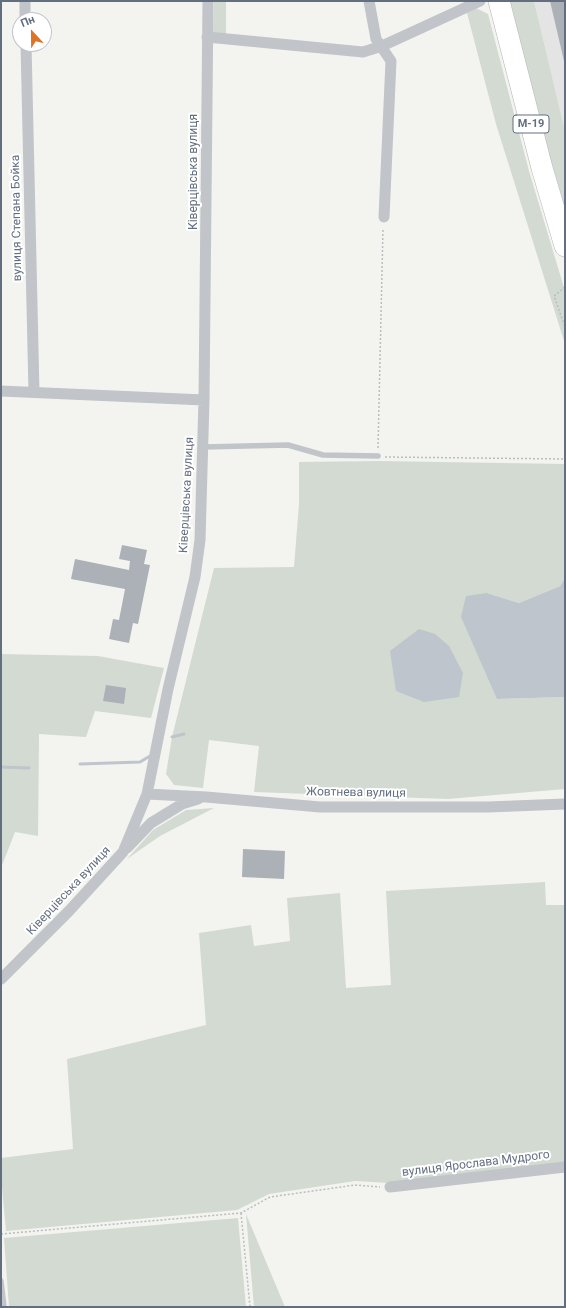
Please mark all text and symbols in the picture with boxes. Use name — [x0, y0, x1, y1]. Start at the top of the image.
north arrow — [12, 12, 52, 52]
text: Пн — [19, 13, 37, 30]
street label: Ківерцівська вулиця — [187, 114, 201, 230]
road number: М-19 — [513, 115, 549, 133]
street label: вулиця Степана Бойка — [9, 155, 25, 281]
street label: Ківерцівська вулиця — [177, 437, 197, 553]
street label: Жовтнева вулиця — [306, 785, 406, 801]
street label: Ківерцівська вулиця — [24, 844, 114, 938]
street label: вулиця Ярослава Мудрого — [401, 1148, 551, 1180]

